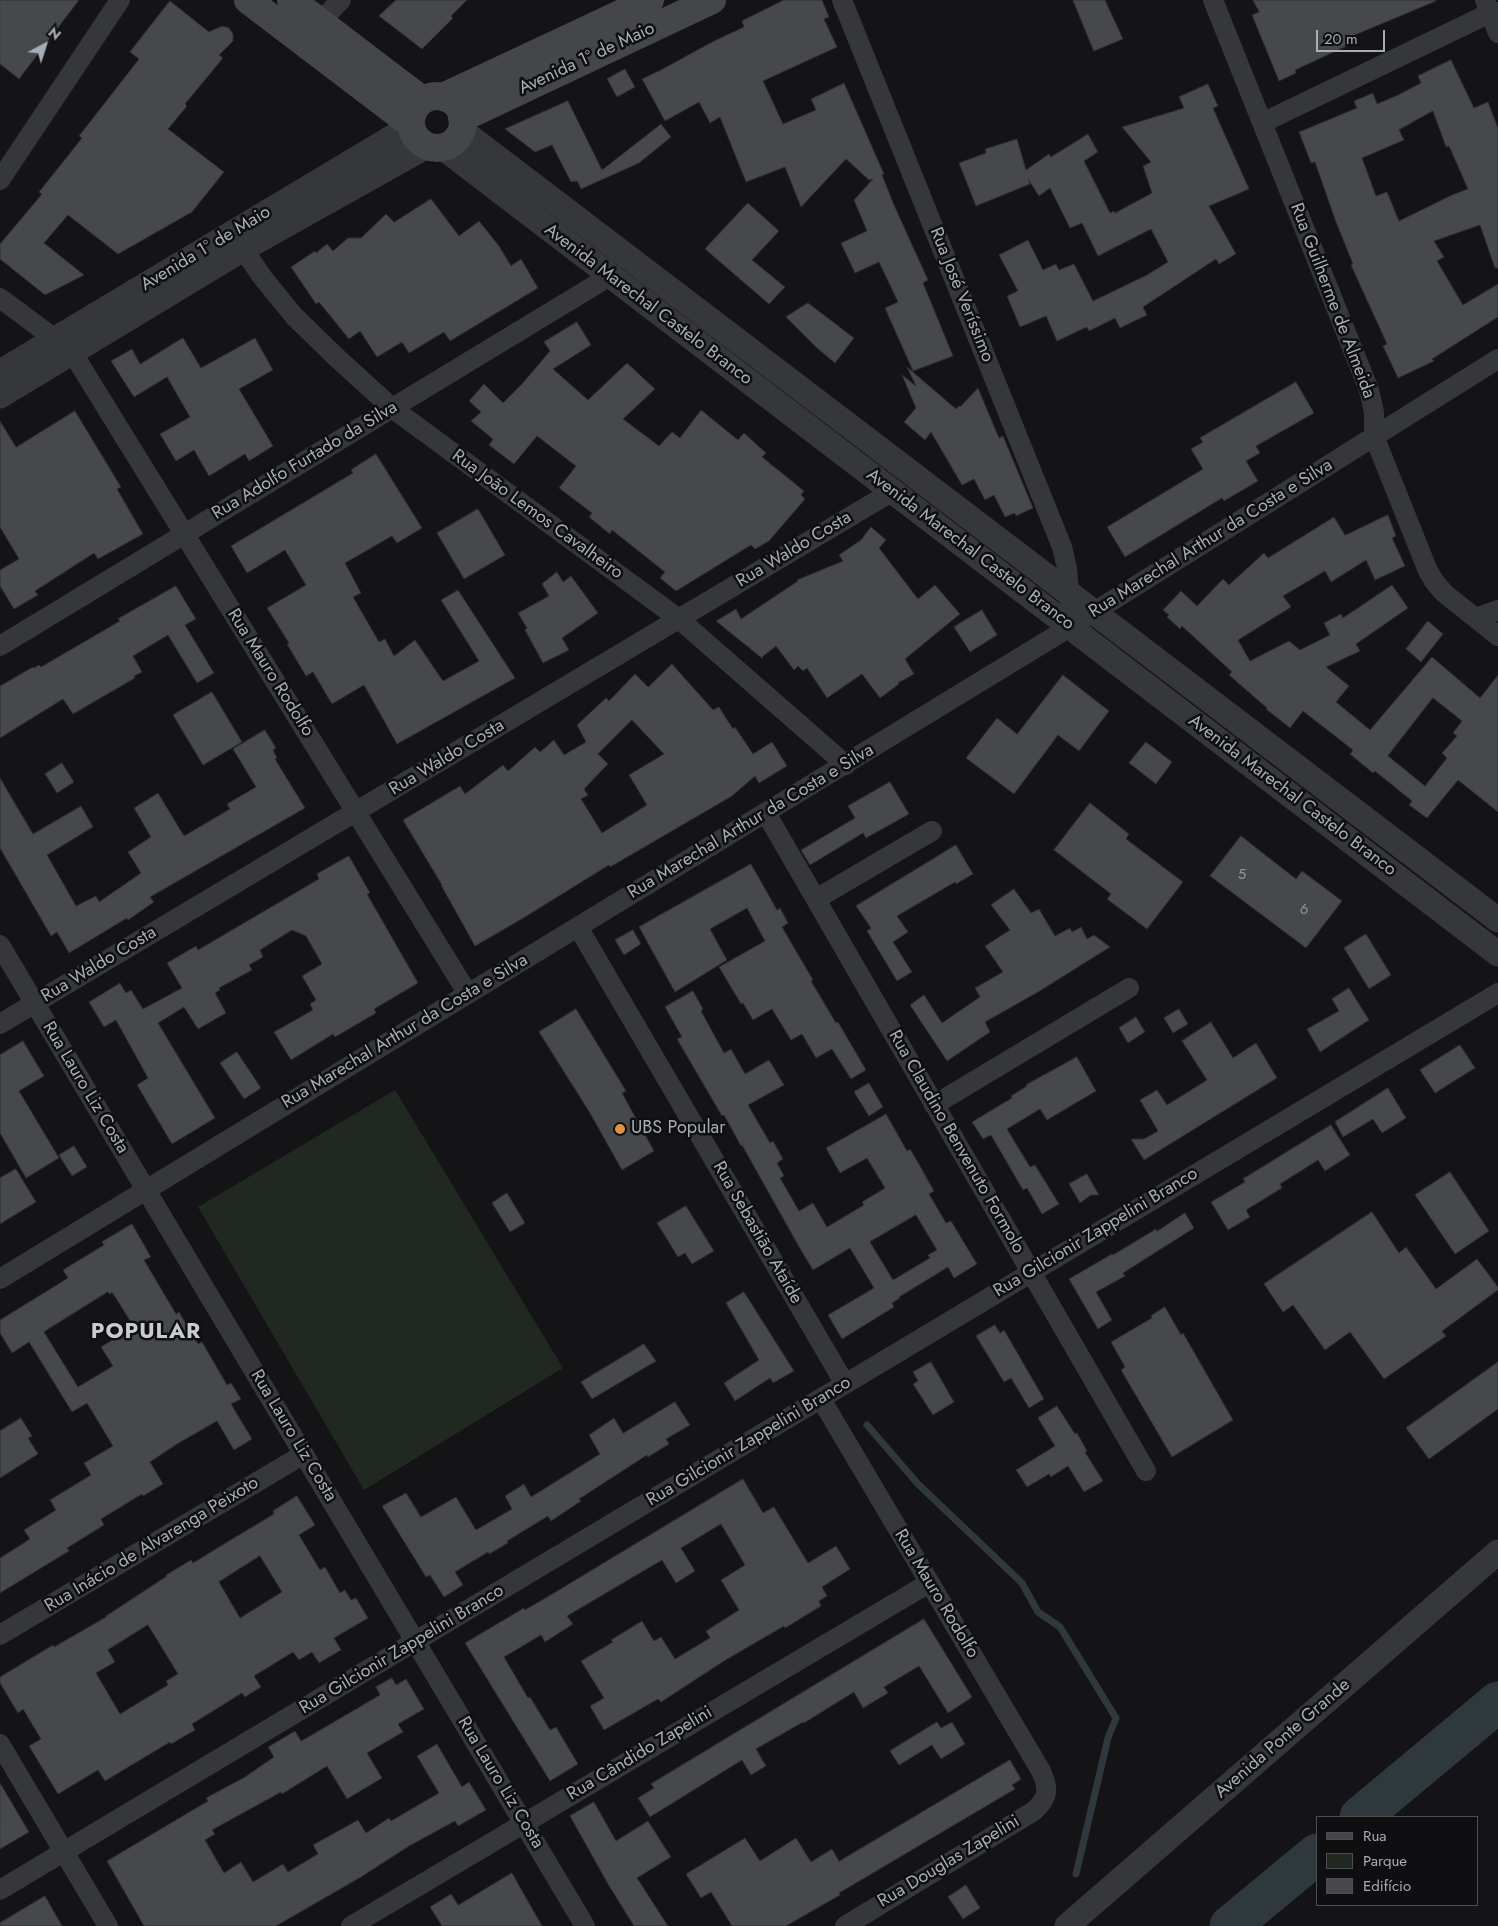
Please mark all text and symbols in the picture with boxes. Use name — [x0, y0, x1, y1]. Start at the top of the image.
street label: Avenida 1º de Maio — [516, 18, 658, 100]
north arrow — [20, 20, 70, 70]
scale bar — [1318, 20, 1387, 52]
text: N — [44, 22, 65, 45]
text: 20 m — [1324, 28, 1358, 50]
street label: Rua Guilherme de Almeida — [1285, 200, 1379, 402]
street label: Avenida 1º de Maio — [137, 202, 275, 296]
street label: Avenida Marechal Castelo Branco — [540, 220, 756, 390]
street label: Rua José Veríssimo — [924, 225, 998, 365]
street label: Rua Adolfo Furtado da Silva — [208, 397, 402, 525]
street label: Rua João Lemos Cavalheiro — [447, 446, 627, 584]
street label: Rua Marechal Arthur da Costa e Silva — [1085, 455, 1337, 623]
street label: Avenida Marechal Castelo Branco — [862, 465, 1078, 635]
street label: Rua Waldo Costa — [733, 507, 855, 593]
street label: Rua Mauro Rodolfo — [222, 605, 318, 741]
street label: Avenida Marechal Castelo Branco — [1184, 711, 1400, 881]
street label: Rua Waldo Costa — [386, 715, 508, 801]
street label: Rua Marechal Arthur da Costa e Silva — [624, 740, 878, 904]
house number: 5 — [1238, 866, 1246, 884]
house number: 6 — [1300, 901, 1308, 919]
street label: Rua Waldo Costa — [38, 922, 160, 1008]
street label: Rua Marechal Arthur da Costa e Silva — [278, 950, 532, 1114]
street label: Rua Lauro Liz Costa — [37, 1018, 133, 1158]
street label: Rua Claudino Benvenuto Formolo — [883, 1027, 1029, 1257]
place label: UBS Popular — [631, 1118, 725, 1140]
marker: UBS Popular — [613, 1122, 627, 1136]
street label: Rua Sebastião Ataíde — [707, 1158, 807, 1308]
street label: Rua Gilcionir Zappelini Branco — [990, 1163, 1202, 1303]
district label: POPULAR — [90, 1320, 202, 1346]
street label: Rua Lauro Liz Costa — [245, 1366, 341, 1506]
street label: Rua Gilcionir Zappelini Branco — [643, 1372, 855, 1512]
street label: Rua Inácio de Alvarenga Peixoto — [41, 1472, 263, 1618]
street label: Rua Mauro Rodolfo — [889, 1526, 983, 1662]
street label: Rua Gilcionir Zappelini Branco — [296, 1580, 508, 1720]
street label: Avenida Ponte Grande — [1211, 1675, 1355, 1803]
street label: Rua Cândido Zapelini — [564, 1702, 716, 1806]
street label: Rua Lauro Liz Costa — [452, 1713, 548, 1853]
street label: Rua Douglas Zapelini — [874, 1811, 1024, 1913]
legend — [1316, 1816, 1478, 1906]
text: Rua — [1363, 1825, 1387, 1847]
text: Parque — [1363, 1850, 1407, 1872]
text: Edifício — [1363, 1875, 1411, 1897]

